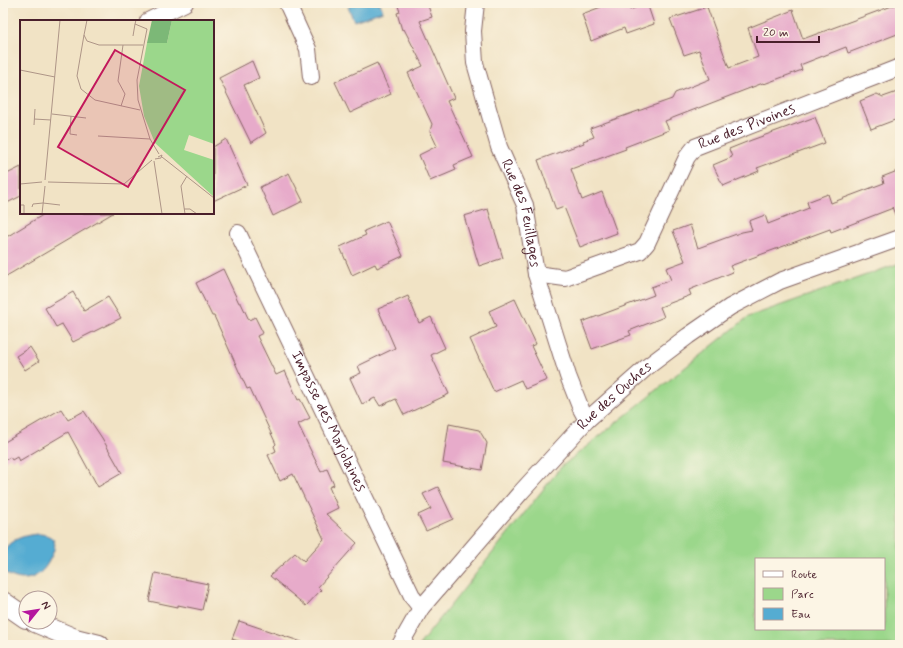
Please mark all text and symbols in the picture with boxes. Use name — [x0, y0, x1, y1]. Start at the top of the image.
scale bar — [757, 18, 819, 44]
inset map — [20, 20, 214, 214]
text: 20 m — [763, 25, 789, 41]
street label: Rue des Pivoines — [696, 99, 798, 155]
street label: Rue des Feuillages — [496, 156, 545, 269]
street label: Impasse des Marjolaines — [286, 348, 371, 495]
street label: Rue des Ouches — [573, 357, 656, 434]
legend — [755, 558, 885, 630]
text: Route — [791, 567, 817, 583]
text: Parc — [791, 587, 814, 603]
north arrow — [18, 590, 58, 630]
text: N — [38, 599, 54, 612]
text: Eau — [791, 607, 811, 623]

